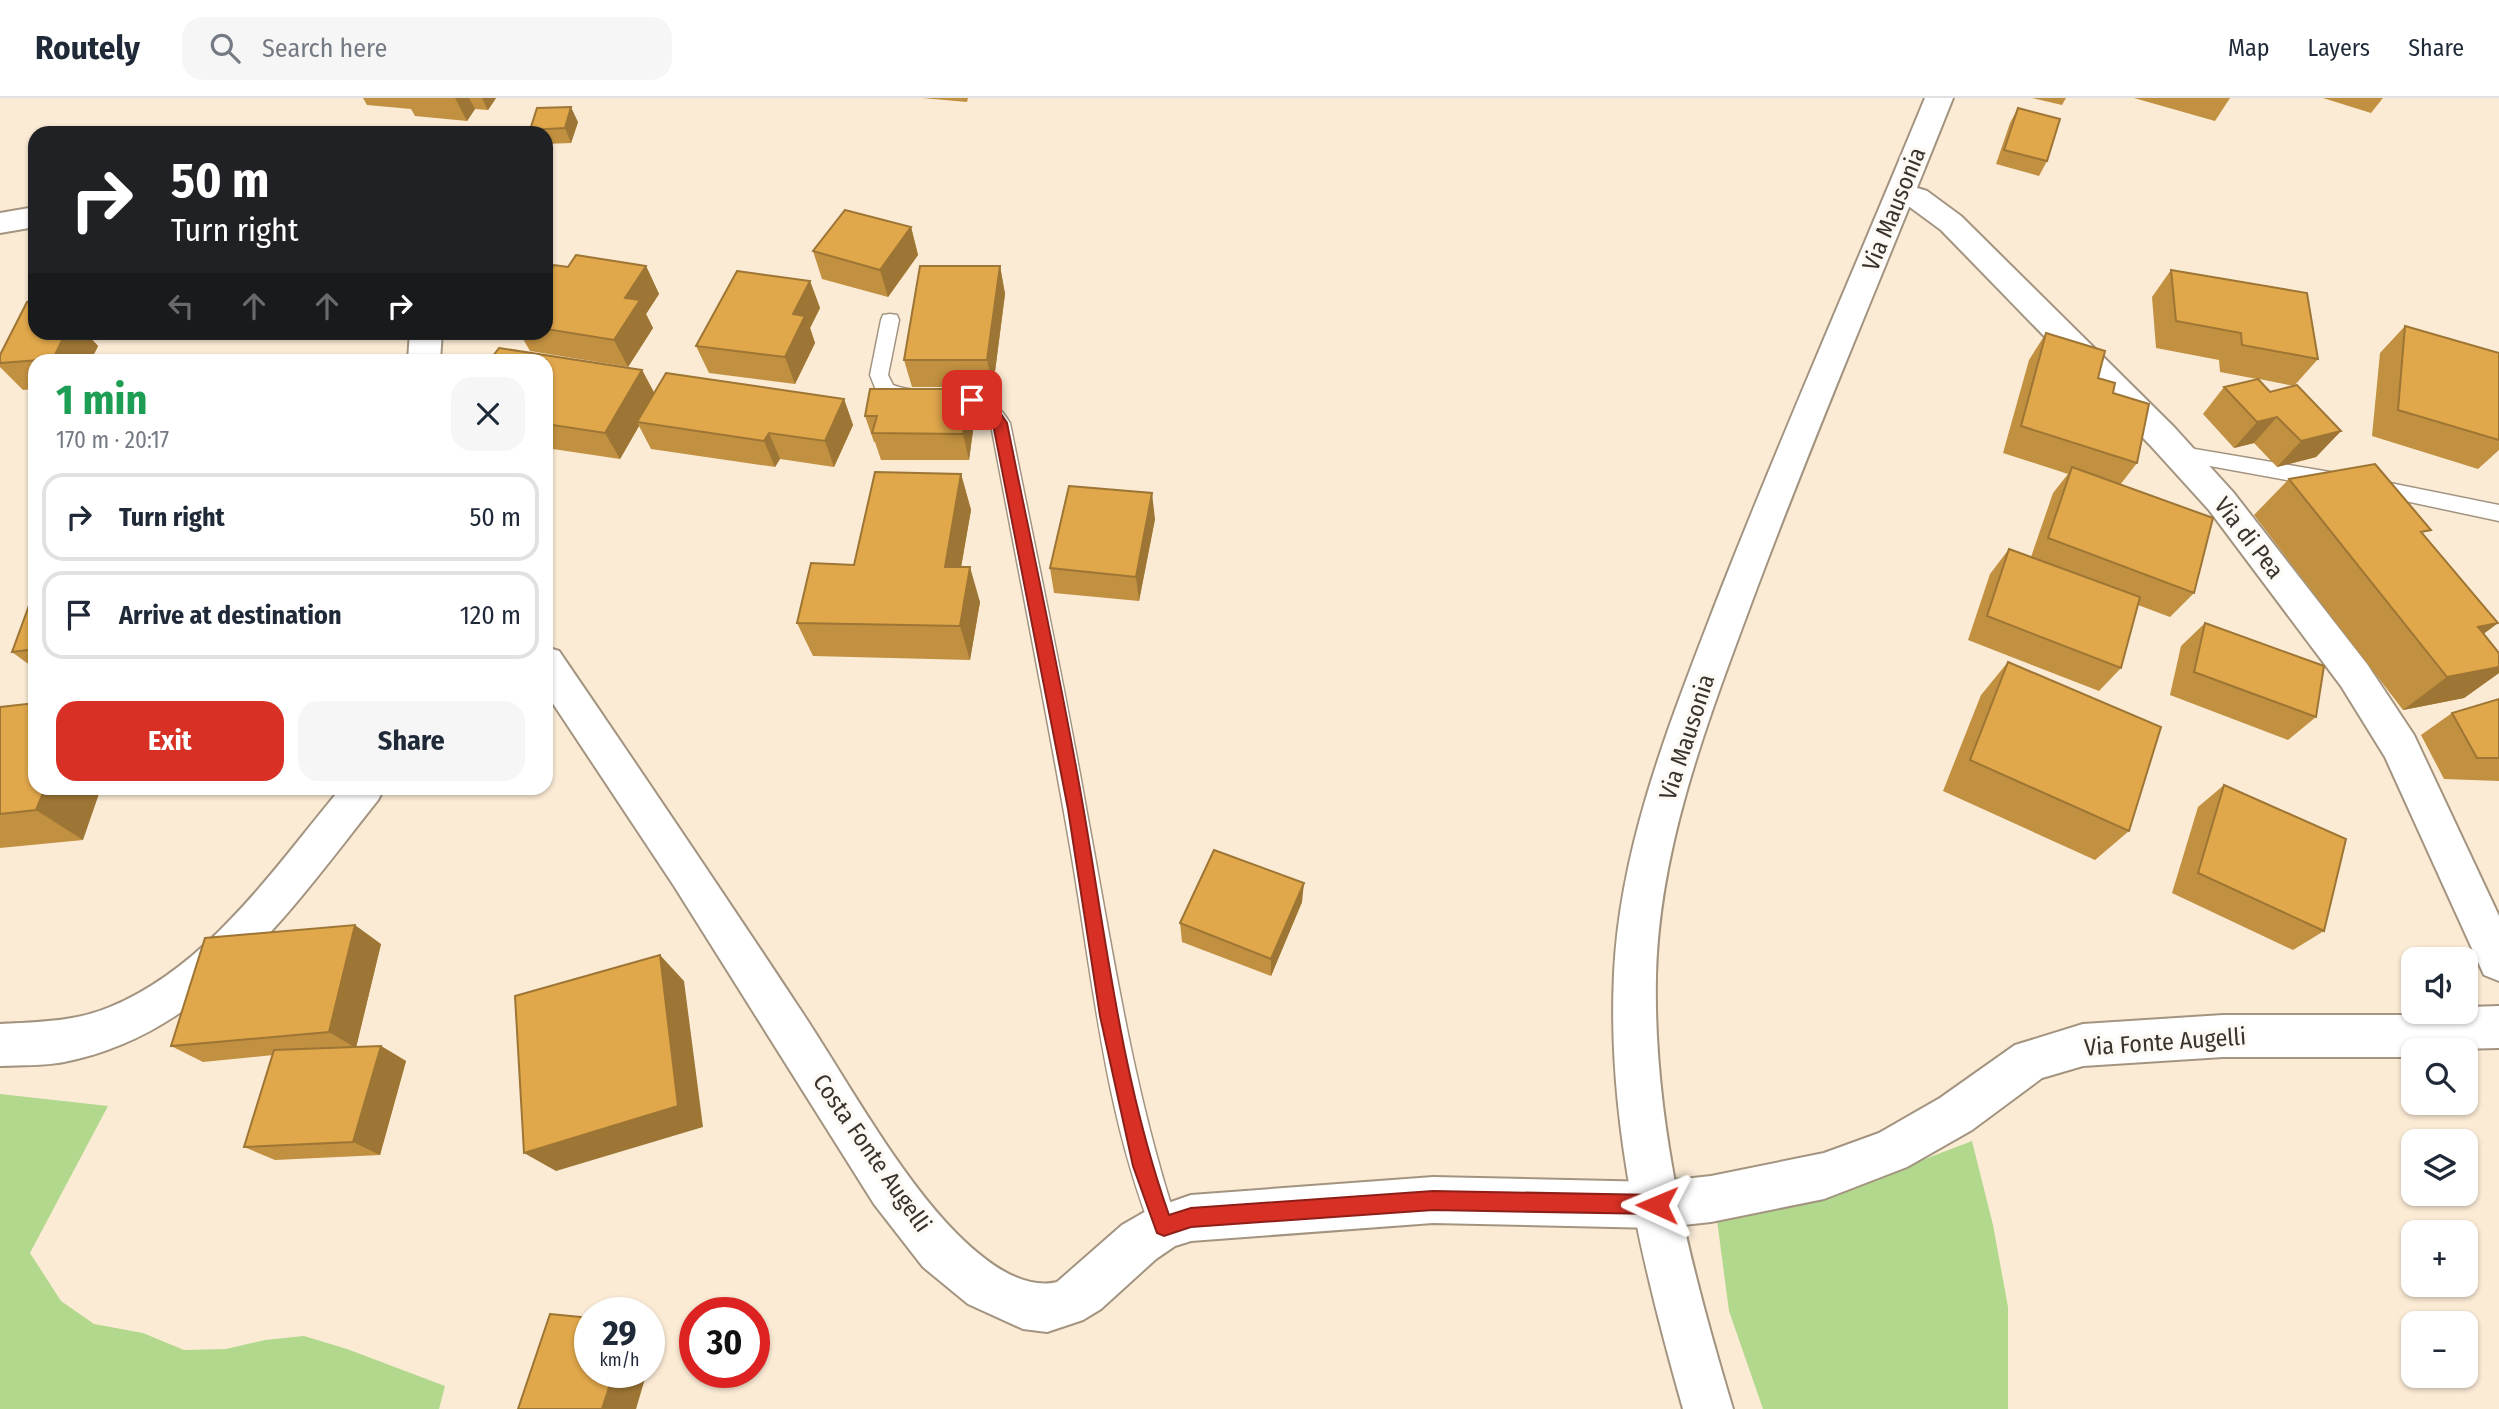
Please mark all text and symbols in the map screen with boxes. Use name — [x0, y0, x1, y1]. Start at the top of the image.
search box — [182, 17, 672, 80]
text: Routely — [35, 28, 140, 68]
icon: search — [206, 29, 244, 67]
text: Search here — [262, 33, 387, 64]
text: Map — [2228, 34, 2270, 62]
text: Layers — [2308, 34, 2370, 62]
text: Share — [2408, 34, 2464, 62]
street label: Via Mausonia — [1857, 143, 1931, 275]
text: 50 m — [171, 151, 269, 210]
icon: right — [56, 154, 147, 245]
text: Turn right — [171, 211, 298, 249]
icon: left — [162, 287, 200, 325]
icon: ahead — [235, 287, 273, 325]
icon: ahead — [308, 287, 346, 325]
icon: right — [381, 287, 419, 325]
pin — [942, 370, 1002, 430]
text: 1 min — [56, 375, 147, 425]
button: close — [451, 377, 525, 451]
icon: arrive — [953, 381, 991, 419]
text: 170 m · 20:17 — [56, 426, 169, 454]
street label: Via di Pea — [2209, 492, 2289, 584]
icon: right — [60, 498, 98, 536]
text: Turn right — [119, 502, 225, 533]
text: 50 m — [469, 502, 521, 533]
icon: arrive — [60, 596, 98, 634]
text: Arrive at destination — [119, 600, 342, 631]
text: 120 m — [460, 600, 521, 631]
street label: Via Mausonia — [1654, 671, 1720, 803]
button: Exit — [56, 701, 284, 781]
button: Share — [298, 701, 525, 781]
map controls — [2401, 947, 2478, 1388]
button: sound — [2401, 947, 2478, 1024]
street label: Via Fonte Augelli — [2083, 1022, 2247, 1062]
button: search — [2401, 1038, 2478, 1115]
street label: Costa Fonte Augelli — [807, 1069, 937, 1237]
button: layers — [2401, 1129, 2478, 1206]
position arrow — [1620, 1168, 1694, 1242]
button: + — [2401, 1220, 2478, 1297]
speed limit sign: 30 — [679, 1297, 770, 1388]
button: − — [2401, 1311, 2478, 1388]
text: 29 — [602, 1312, 637, 1354]
text: km/h — [599, 1349, 640, 1371]

